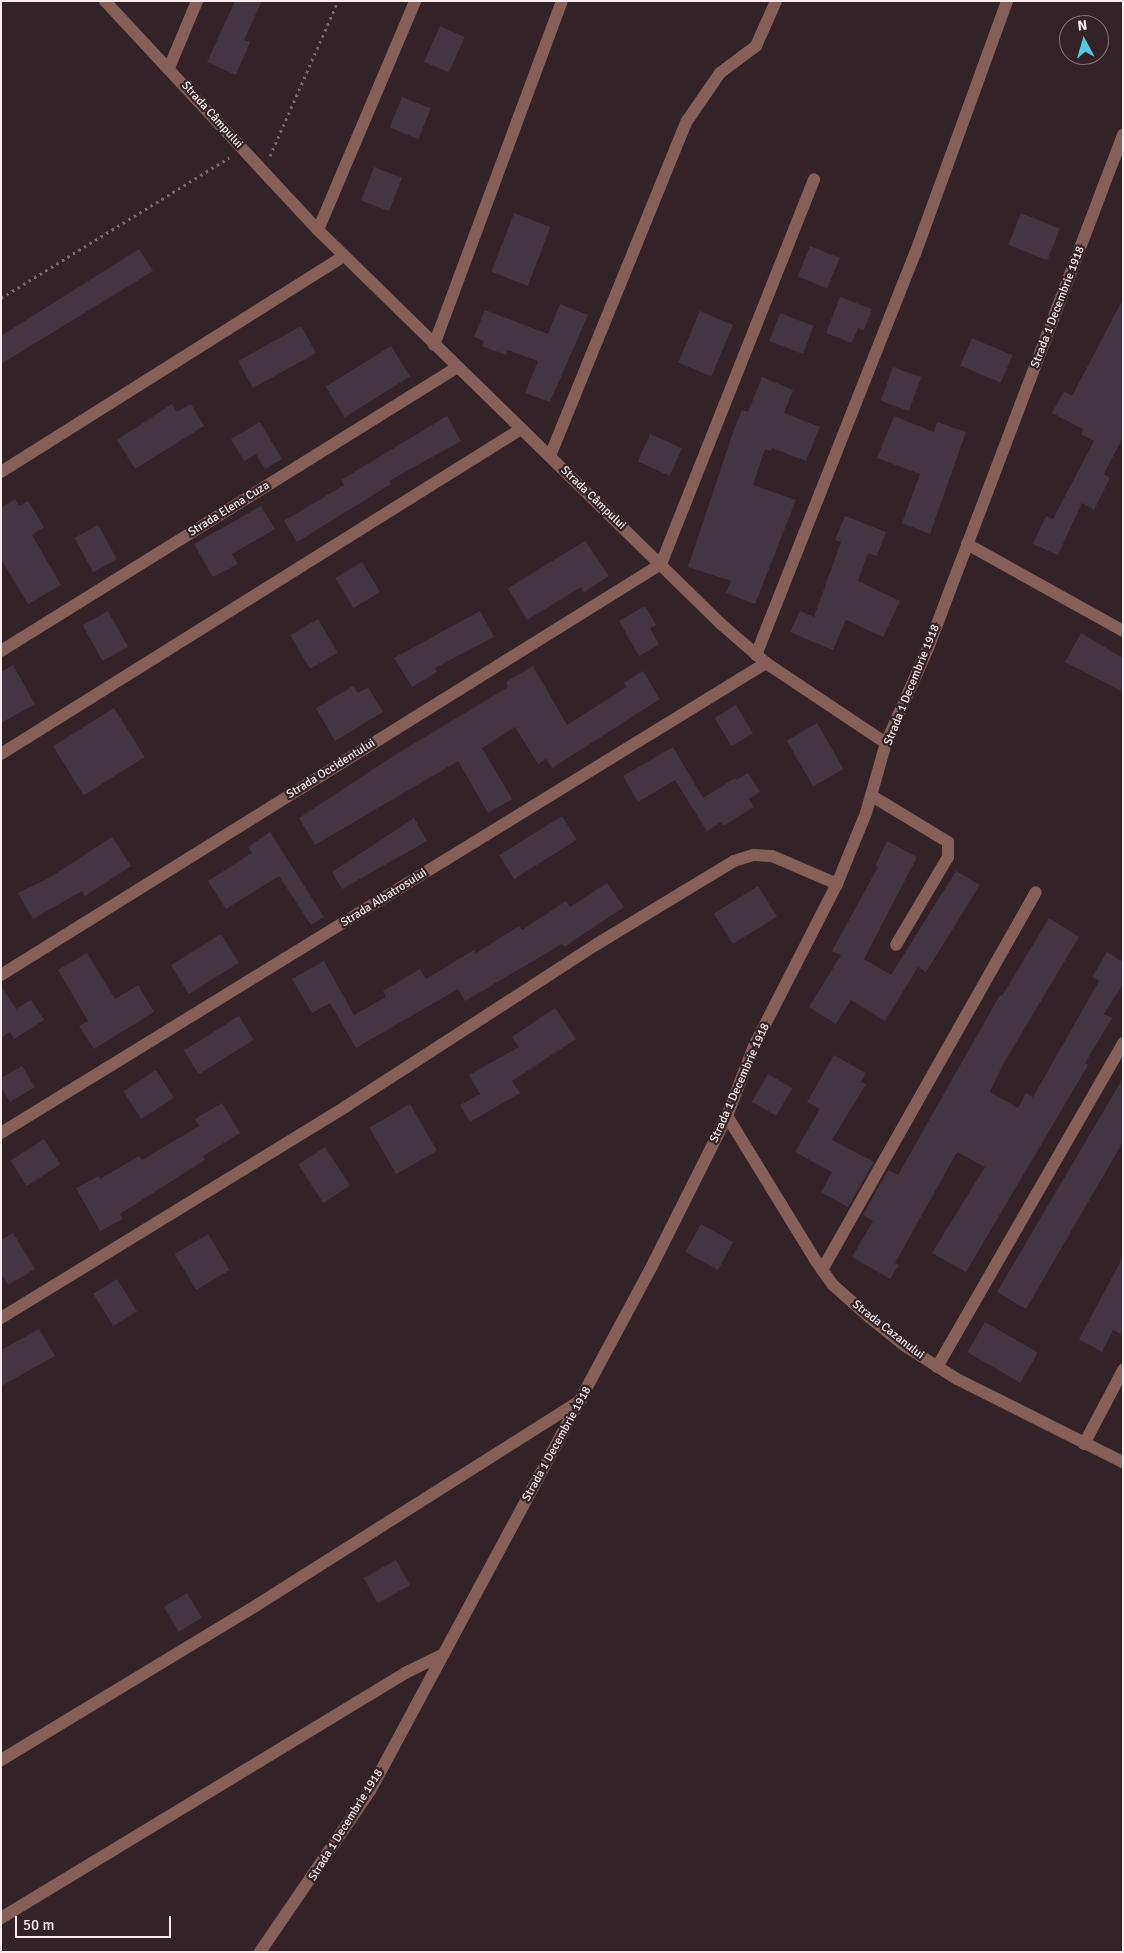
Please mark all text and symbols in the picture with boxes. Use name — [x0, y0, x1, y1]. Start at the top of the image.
north arrow — [1059, 15, 1109, 65]
text: N — [1077, 17, 1088, 35]
street label: Strada Câmpului — [178, 79, 246, 151]
street label: Strada 1 Decembrie 1918 — [1028, 244, 1088, 370]
street label: Strada Câmpului — [557, 463, 629, 533]
street label: Strada Elena Cuza — [186, 478, 272, 540]
street label: Strada 1 Decembrie 1918 — [881, 622, 943, 748]
street label: Strada Occidentului — [284, 736, 378, 802]
street label: Strada Albatrosului — [338, 866, 430, 930]
street label: Strada 1 Decembrie 1918 — [707, 1021, 773, 1145]
street label: Strada Cazanului — [849, 1297, 927, 1363]
street label: Strada 1 Decembrie 1918 — [519, 1384, 595, 1504]
street label: Strada 1 Decembrie 1918 — [306, 1766, 386, 1884]
scale bar — [18, 1906, 174, 1938]
text: 50 m — [23, 1916, 54, 1934]

